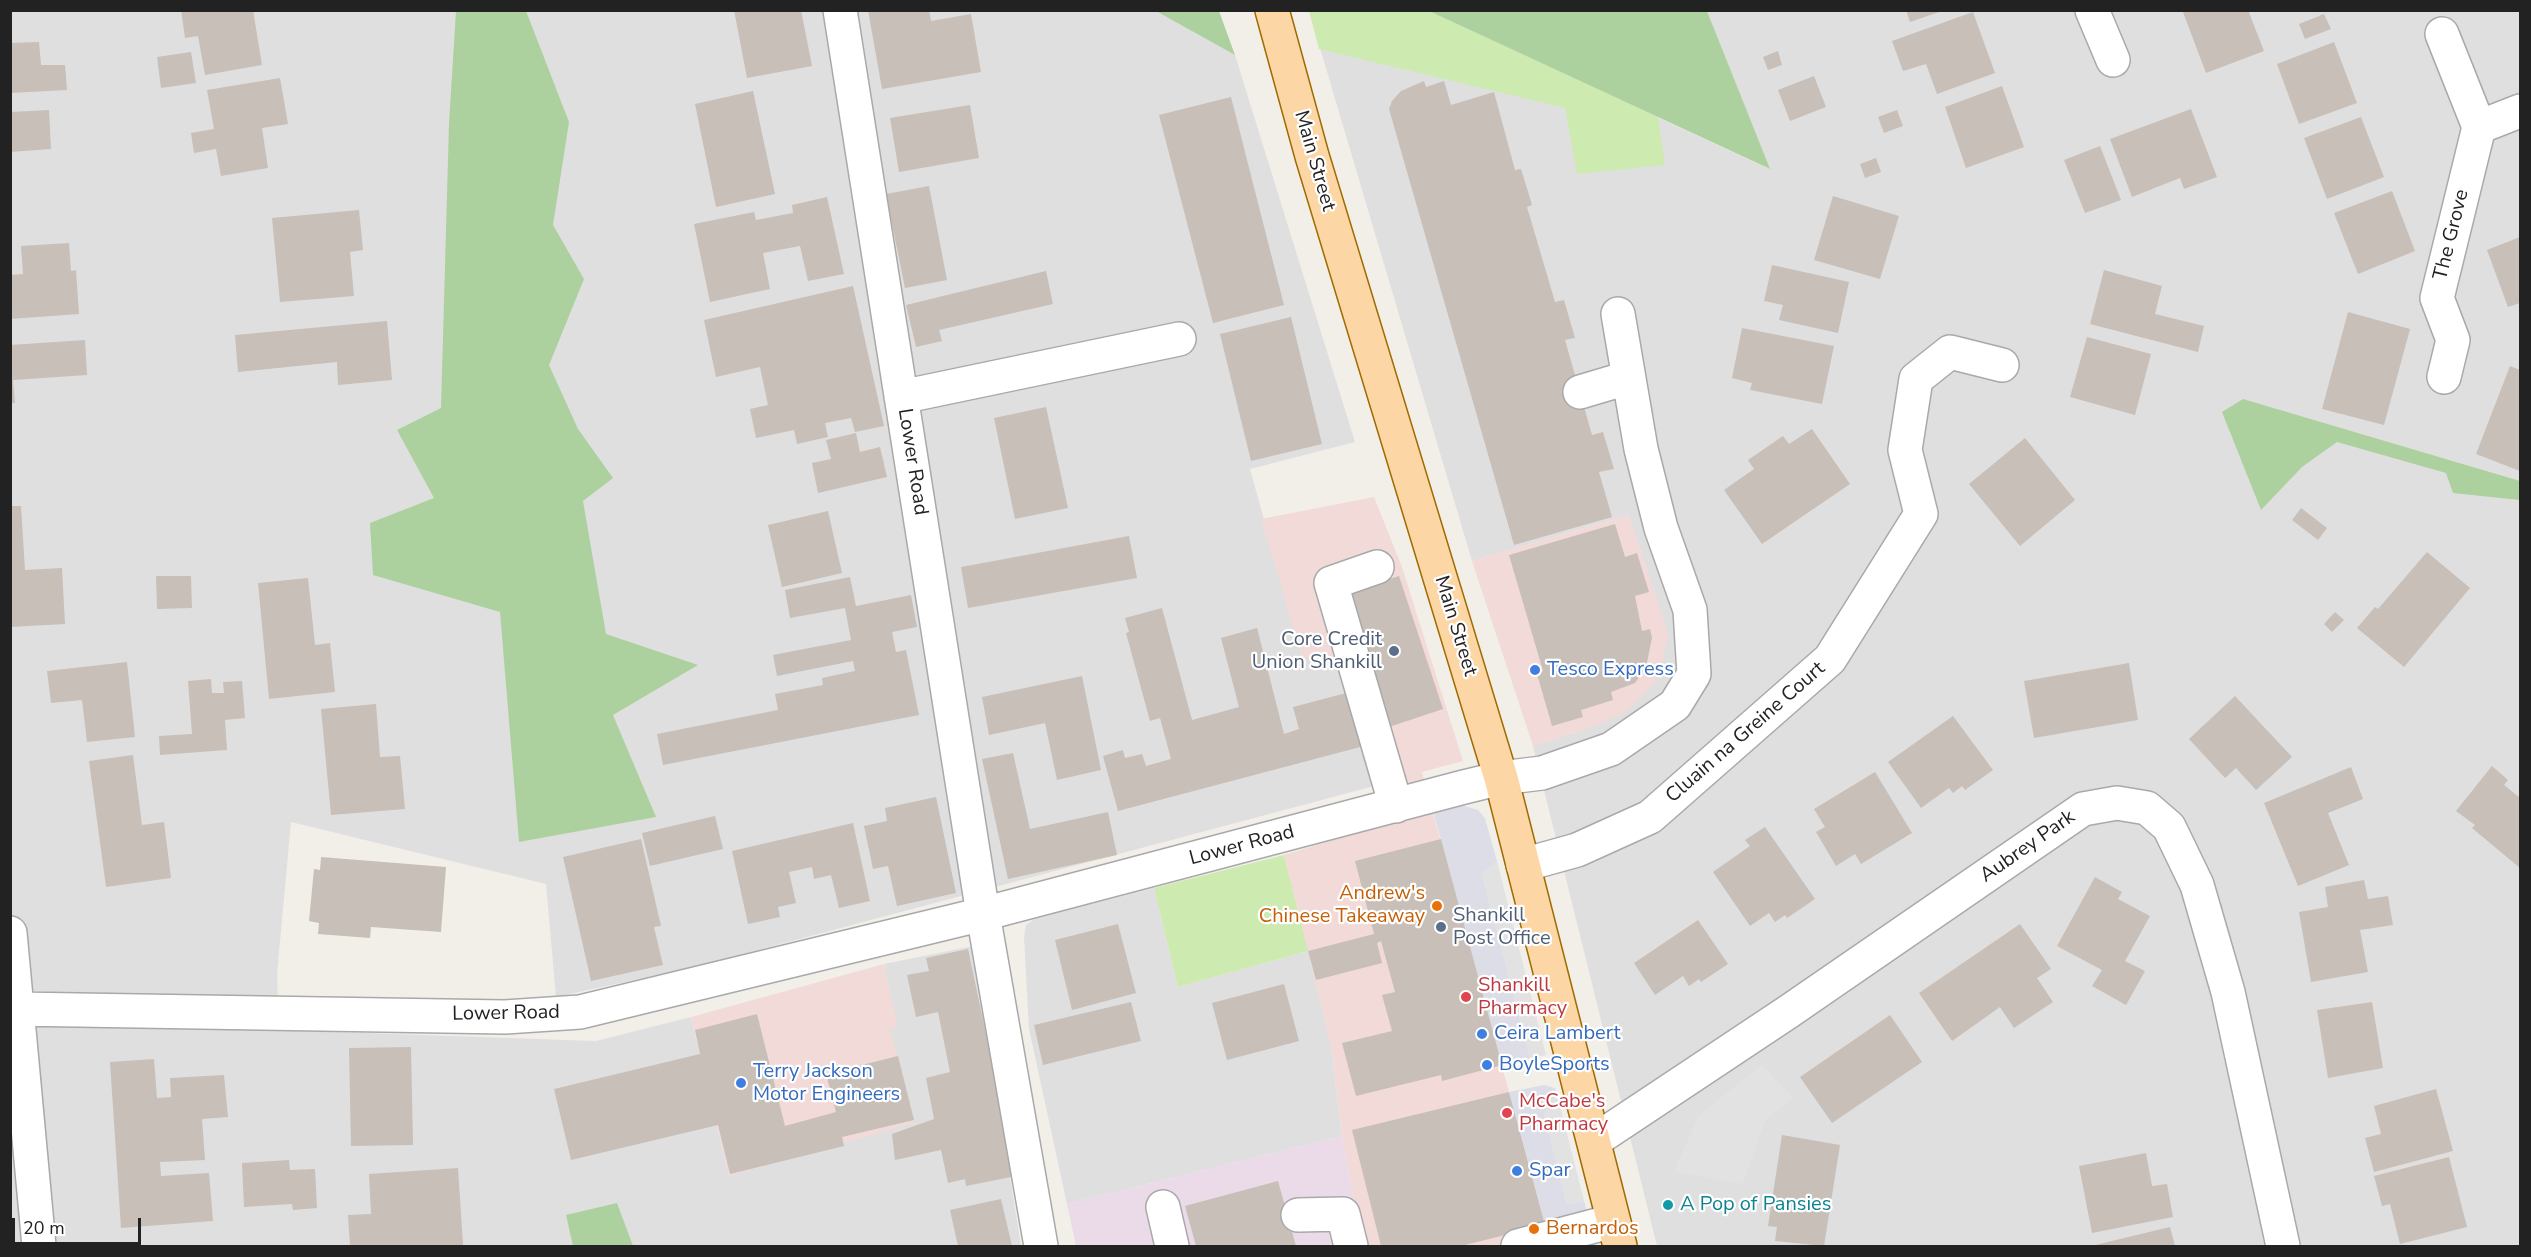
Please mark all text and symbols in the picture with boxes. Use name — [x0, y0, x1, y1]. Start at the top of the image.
street label: Main Street — [1288, 108, 1340, 214]
street label: The Grove — [2429, 187, 2475, 283]
street label: Lower Road — [892, 407, 932, 517]
street label: Main Street — [1428, 573, 1482, 679]
place label: Core Credit Union Shankill — [1252, 628, 1382, 675]
marker: Core Credit Union Shankill — [1387, 644, 1401, 658]
street label: Cluain na Greine Court — [1661, 657, 1831, 809]
place label: Tesco Express — [1547, 658, 1674, 682]
marker: Tesco Express — [1528, 663, 1542, 677]
street label: Aubrey Park — [1976, 806, 2080, 888]
street label: Lower Road — [1187, 820, 1297, 872]
place label: Andrew's Chinese Takeaway — [1259, 882, 1425, 929]
marker: Andrew's Chinese Takeaway — [1430, 899, 1444, 913]
place label: Shankill Post Office — [1453, 904, 1551, 951]
marker: Shankill Post Office — [1434, 920, 1448, 934]
place label: Shankill Pharmacy — [1478, 974, 1567, 1021]
marker: Shankill Pharmacy — [1459, 990, 1473, 1004]
street label: Lower Road — [452, 1001, 560, 1027]
place label: Ceira Lambert — [1494, 1022, 1620, 1046]
marker: Ceira Lambert — [1475, 1027, 1489, 1041]
place label: BoyleSports — [1499, 1053, 1610, 1077]
marker: BoyleSports — [1480, 1058, 1494, 1072]
place label: Terry Jackson Motor Engineers — [753, 1060, 900, 1107]
marker: Terry Jackson Motor Engineers — [734, 1076, 748, 1090]
place label: McCabe's Pharmacy — [1519, 1090, 1608, 1137]
marker: McCabe's Pharmacy — [1500, 1106, 1514, 1120]
place label: Spar — [1529, 1159, 1571, 1183]
marker: Spar — [1510, 1164, 1524, 1178]
place label: A Pop of Pansies — [1680, 1193, 1831, 1217]
marker: A Pop of Pansies — [1661, 1198, 1675, 1212]
scale bar — [15, 1206, 144, 1244]
text: 20 m — [23, 1216, 65, 1240]
place label: Bernardos — [1546, 1217, 1639, 1241]
marker: Bernardos — [1527, 1222, 1541, 1236]

